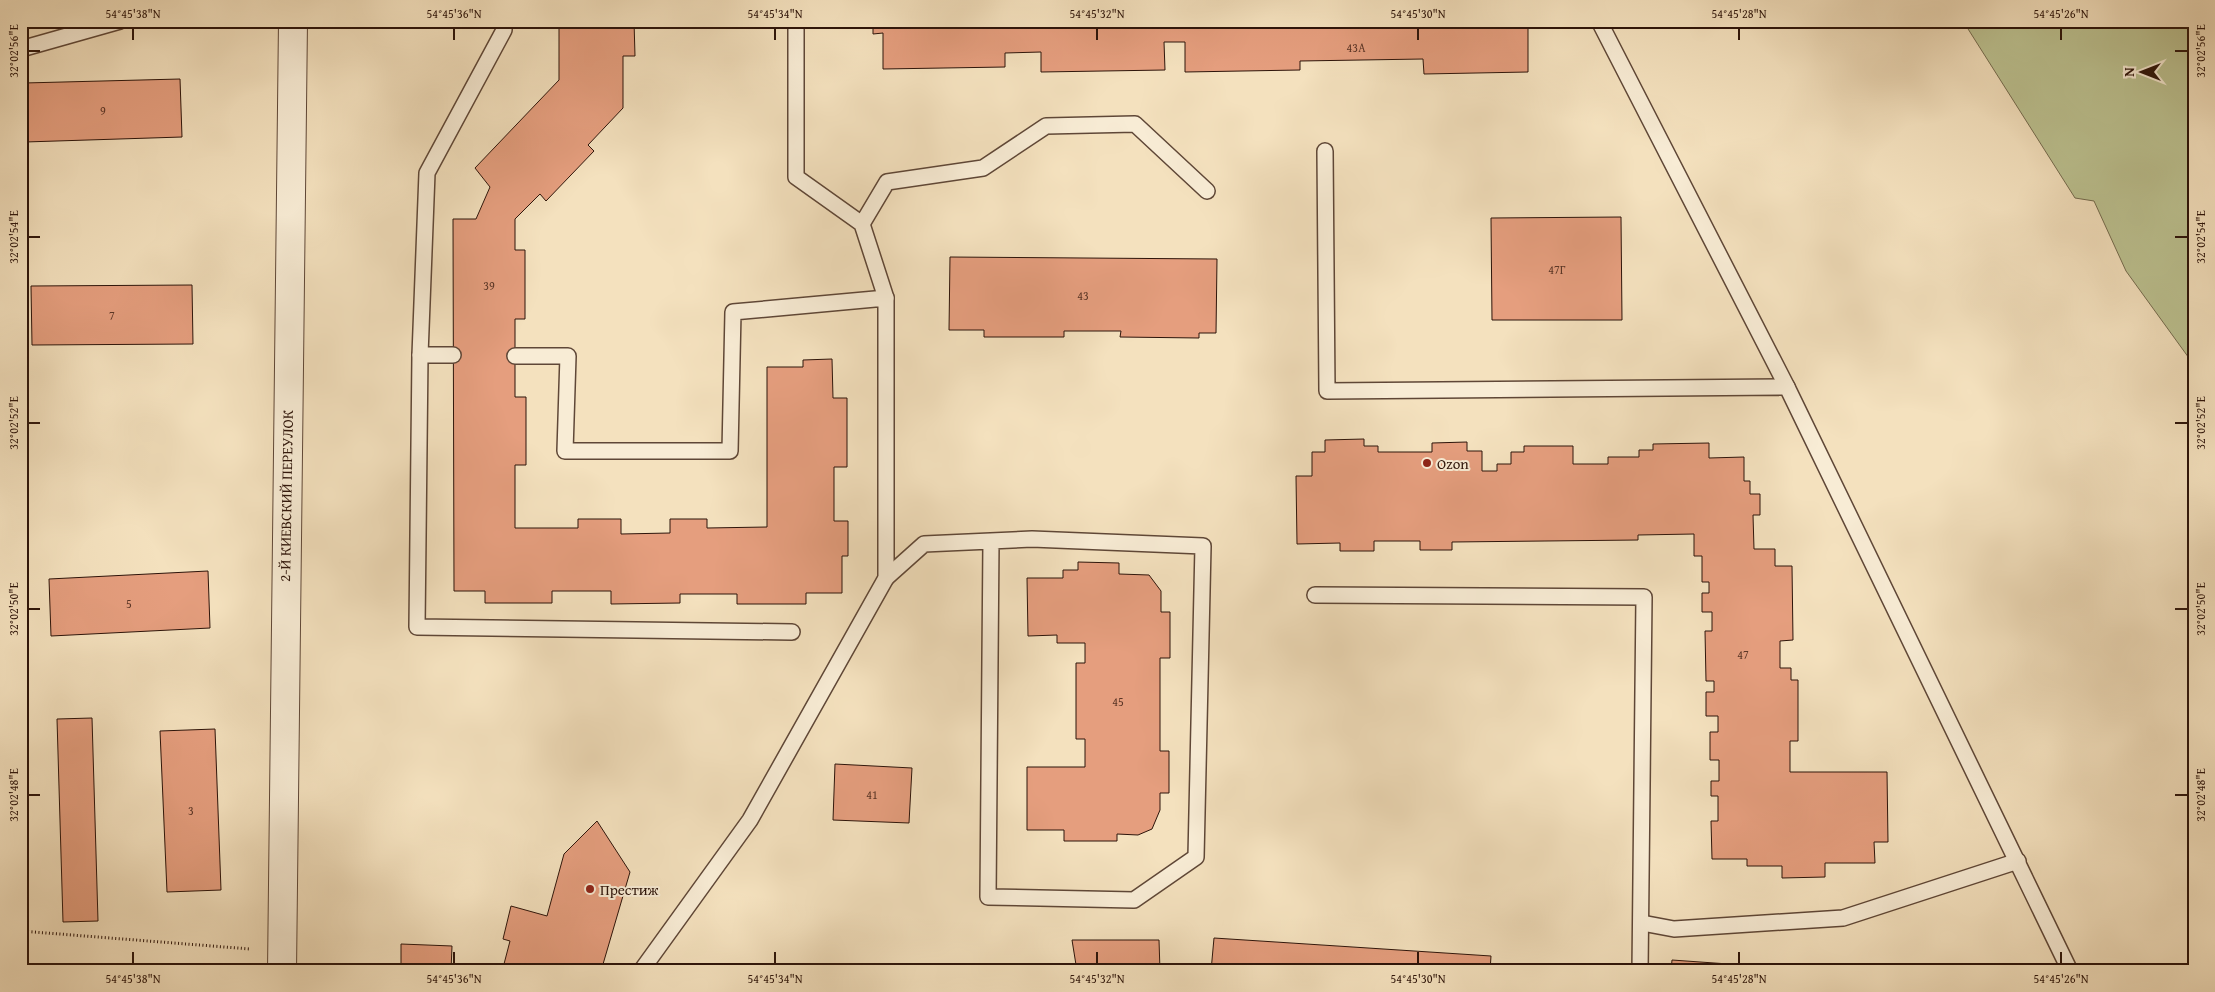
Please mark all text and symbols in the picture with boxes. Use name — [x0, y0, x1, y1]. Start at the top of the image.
text: 54°45'38"N — [105, 5, 161, 22]
text: 54°45'36"N — [426, 5, 482, 22]
text: 54°45'34"N — [747, 5, 803, 22]
text: 54°45'32"N — [1069, 5, 1125, 22]
text: 54°45'30"N — [1390, 5, 1446, 22]
text: 54°45'28"N — [1711, 5, 1767, 22]
text: 54°45'26"N — [2033, 5, 2089, 22]
text: 32°02'56"E — [5, 24, 22, 78]
text: 32°02'56"E — [2192, 24, 2209, 78]
house number: 43А — [1347, 39, 1366, 56]
north arrow — [2118, 48, 2168, 98]
text: N — [2119, 67, 2139, 77]
house number: 9 — [100, 102, 106, 119]
text: 32°02'54"E — [5, 210, 22, 264]
text: 32°02'54"E — [2192, 210, 2209, 264]
house number: 47Г — [1548, 261, 1566, 278]
house number: 39 — [483, 277, 495, 294]
house number: 43 — [1077, 287, 1089, 304]
house number: 7 — [109, 307, 115, 324]
text: 32°02'52"E — [5, 396, 22, 450]
text: 32°02'52"E — [2192, 396, 2209, 450]
street label: 2-Й КИЕВСКИЙ ПЕРЕУЛОК — [274, 409, 298, 582]
place label: Ozon — [1437, 453, 1469, 474]
marker: Ozon — [1421, 457, 1433, 469]
text: 32°02'50"E — [5, 582, 22, 636]
text: 32°02'50"E — [2192, 582, 2209, 636]
house number: 5 — [126, 595, 132, 612]
house number: 47 — [1737, 646, 1749, 663]
house number: 45 — [1112, 693, 1124, 710]
text: 32°02'48"E — [5, 768, 22, 822]
text: 32°02'48"E — [2192, 768, 2209, 822]
house number: 41 — [866, 786, 878, 803]
house number: 3 — [188, 802, 194, 819]
place label: Престиж — [600, 879, 659, 900]
marker: Престиж — [584, 883, 596, 895]
text: 54°45'38"N — [105, 970, 161, 987]
text: 54°45'36"N — [426, 970, 482, 987]
text: 54°45'34"N — [747, 970, 803, 987]
text: 54°45'32"N — [1069, 970, 1125, 987]
text: 54°45'30"N — [1390, 970, 1446, 987]
text: 54°45'28"N — [1711, 970, 1767, 987]
text: 54°45'26"N — [2033, 970, 2089, 987]

